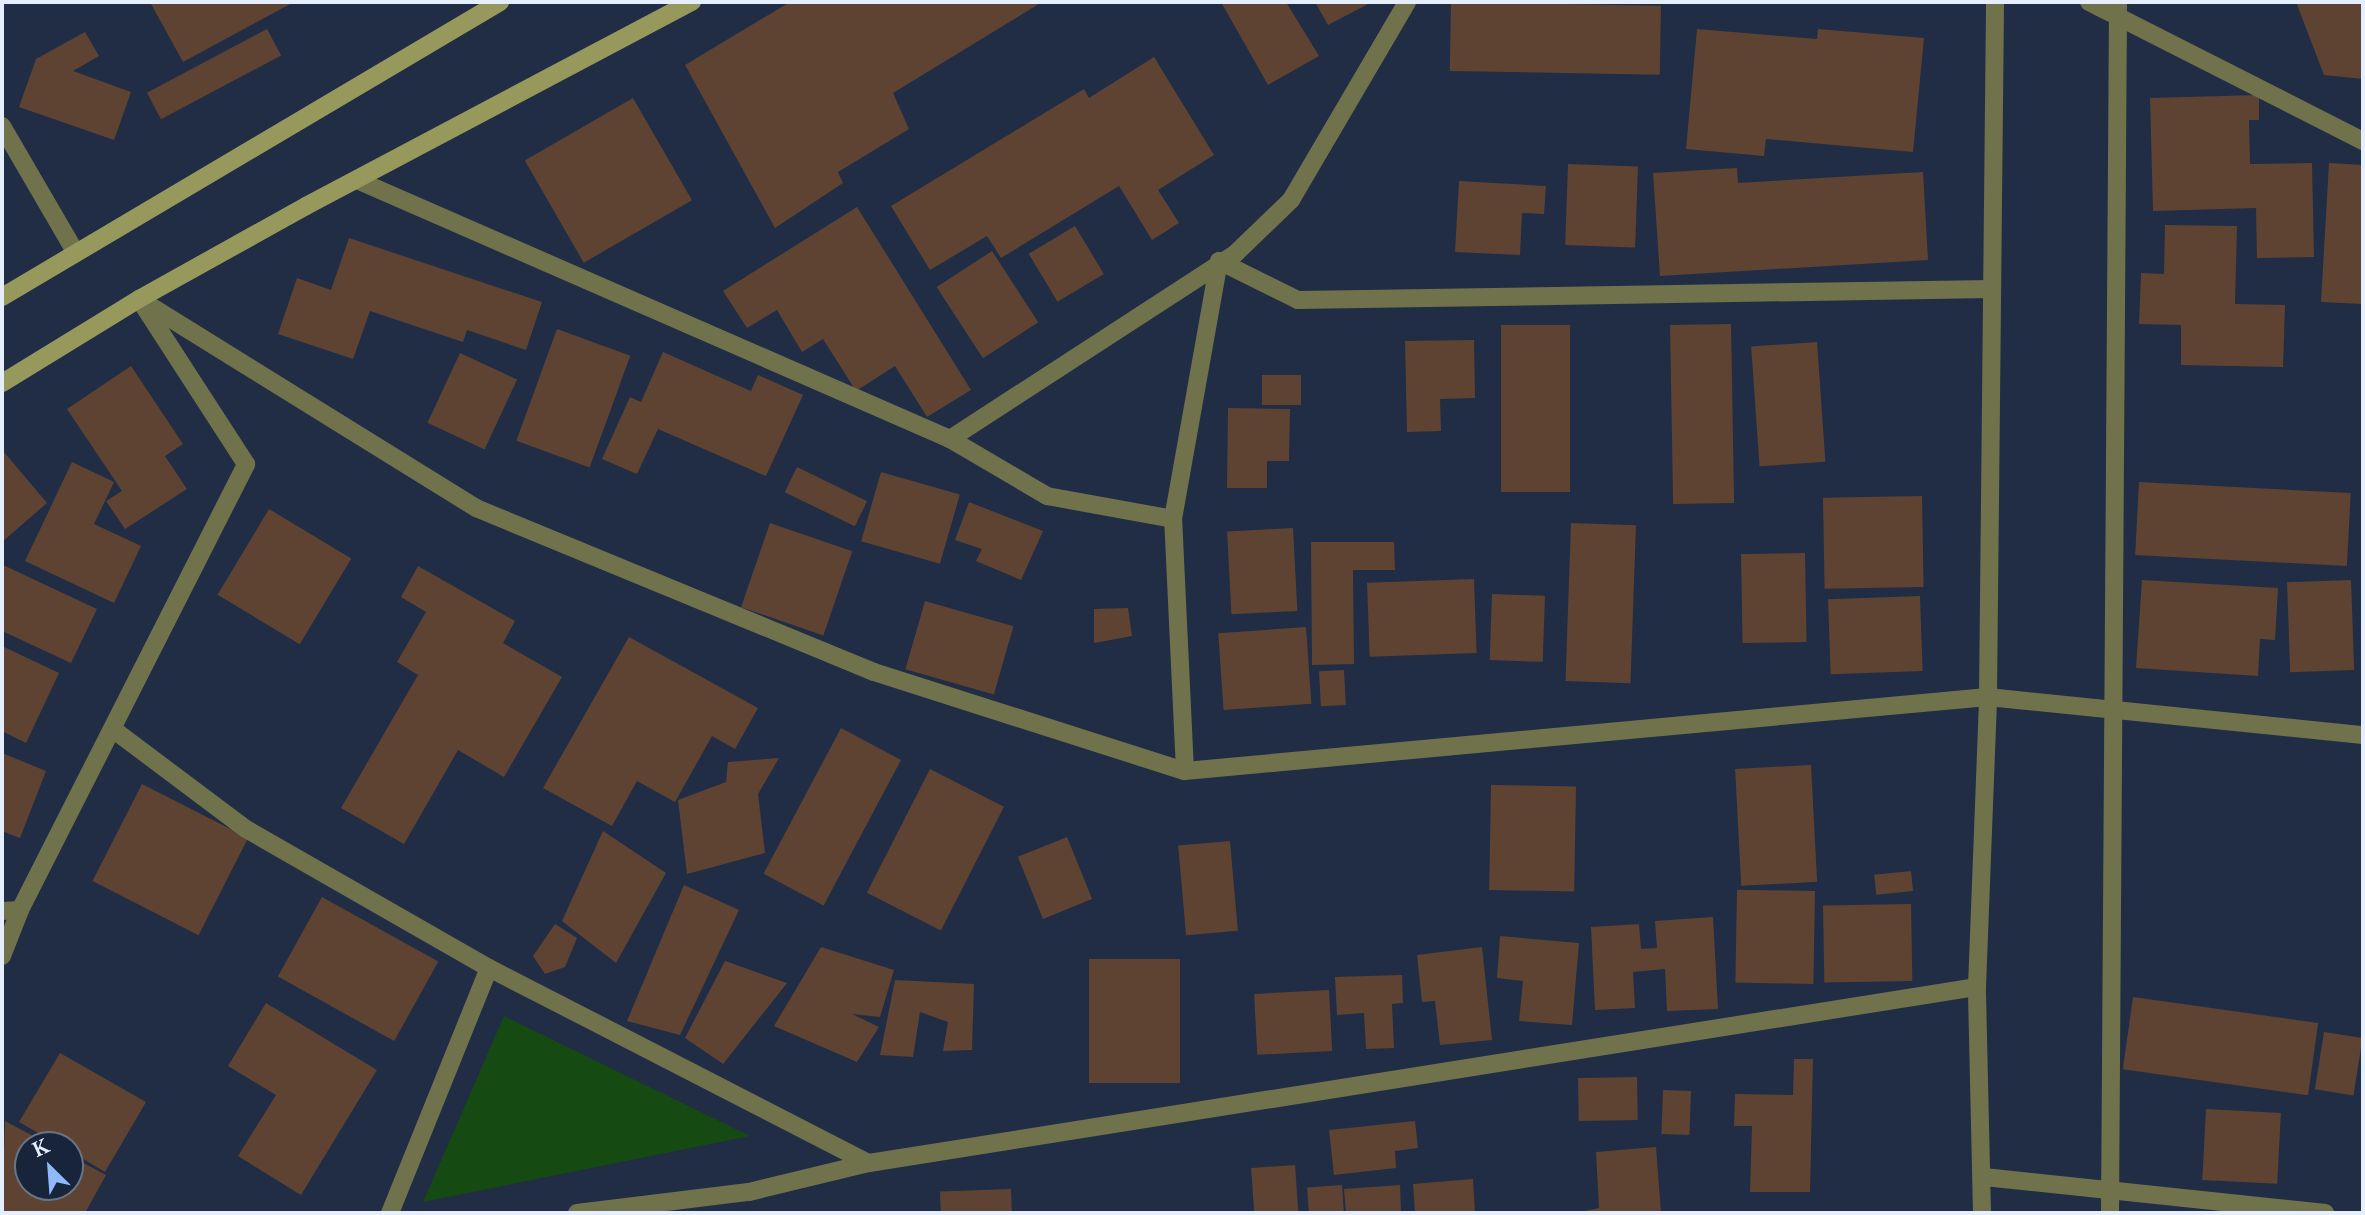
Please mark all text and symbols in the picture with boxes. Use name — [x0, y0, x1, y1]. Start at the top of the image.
north arrow — [14, 1131, 84, 1201]
text: K — [29, 1135, 53, 1162]

